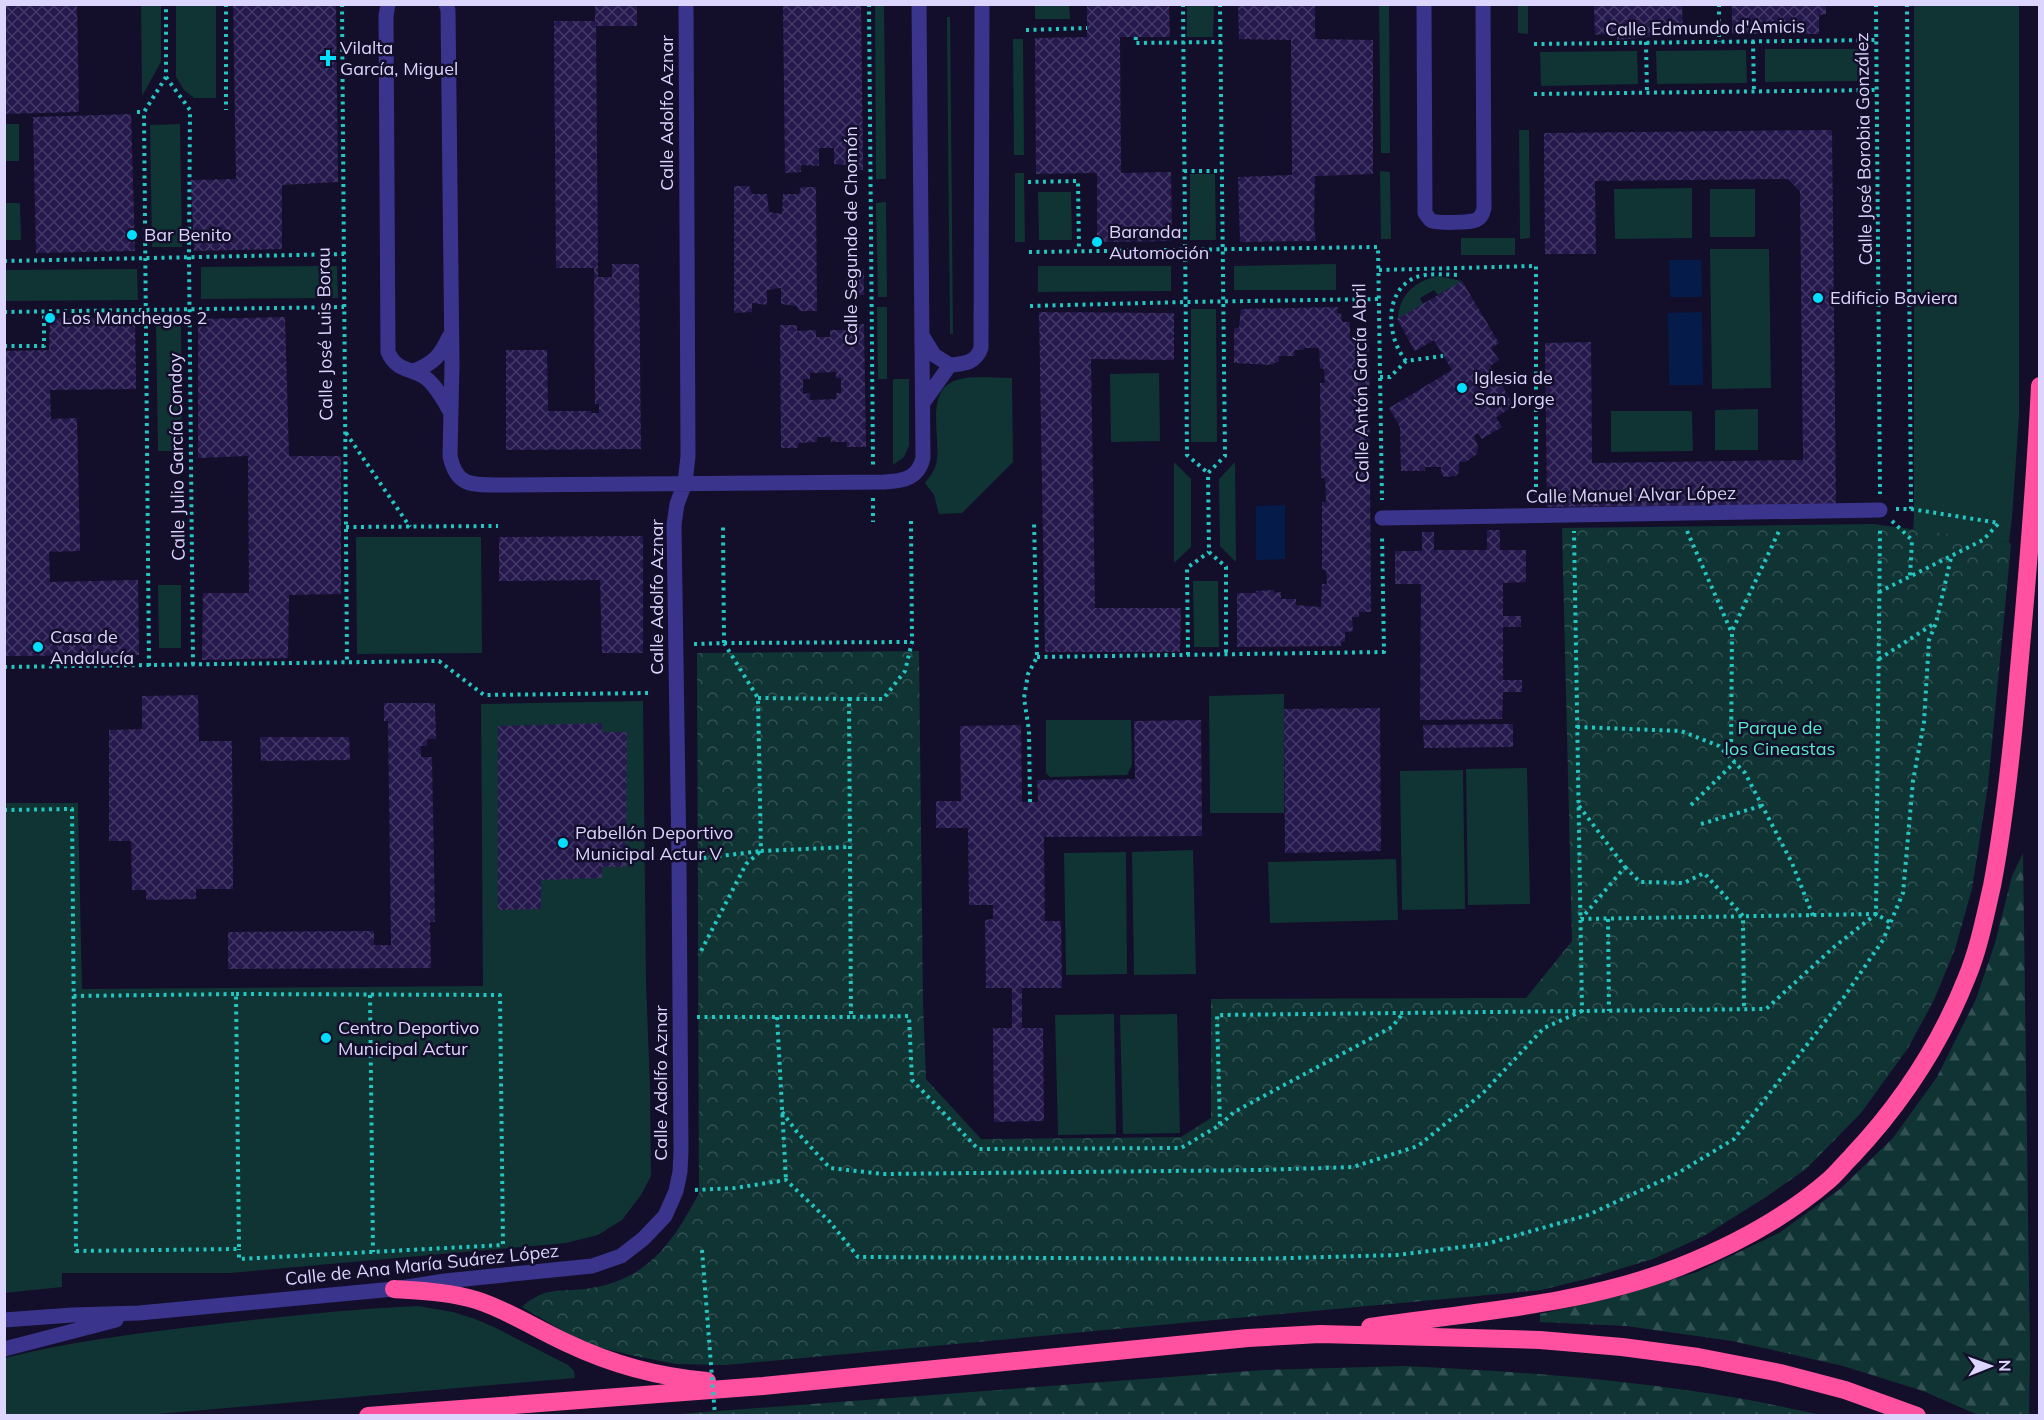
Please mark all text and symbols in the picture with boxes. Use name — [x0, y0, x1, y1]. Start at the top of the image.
street label: Calle Edmundo d'Amicis — [1605, 14, 1805, 41]
street label: Calle José Borobia González — [1850, 32, 1877, 266]
street label: Calle Adolfo Aznar — [655, 35, 678, 191]
place label: Vilalta García, Miguel — [340, 36, 458, 80]
marker: Vilalta García, Miguel — [321, 51, 335, 65]
street label: Calle Segundo de Chomón — [839, 126, 862, 346]
place label: Baranda Automoción — [1109, 220, 1209, 264]
place label: Bar Benito — [144, 223, 232, 246]
marker: Bar Benito — [125, 228, 139, 242]
marker: Baranda Automoción — [1090, 235, 1104, 249]
street label: Calle José Luis Borau — [311, 247, 338, 421]
street label: Calle Antón García Abril — [1347, 283, 1374, 483]
place label: Edificio Baviera — [1830, 286, 1958, 309]
marker: Edificio Baviera — [1811, 291, 1825, 305]
place label: Los Manchegos 2 — [62, 306, 207, 329]
marker: Los Manchegos 2 — [43, 311, 57, 325]
street label: Calle Julio García Condoy — [163, 352, 190, 561]
place label: Iglesia de San Jorge — [1474, 366, 1555, 410]
marker: Iglesia de San Jorge — [1455, 381, 1469, 395]
street label: Calle Manuel Alvar López — [1525, 481, 1737, 508]
street label: Calle Adolfo Aznar — [645, 519, 668, 675]
place label: Casa de Andalucía — [50, 625, 134, 669]
marker: Casa de Andalucía — [31, 640, 45, 654]
park label: Parque de los Cineastas — [1725, 716, 1835, 760]
place label: Pabellón Deportivo Municipal Actur V — [575, 821, 733, 865]
marker: Pabellón Deportivo Municipal Actur V — [556, 836, 570, 850]
street label: Calle Adolfo Aznar — [649, 1005, 672, 1161]
place label: Centro Deportivo Municipal Actur — [338, 1016, 479, 1060]
marker: Centro Deportivo Municipal Actur — [319, 1031, 333, 1045]
street label: Calle de Ana María Suárez López — [284, 1239, 560, 1290]
north arrow — [1960, 1336, 2020, 1396]
text: N — [1995, 1360, 2015, 1372]

